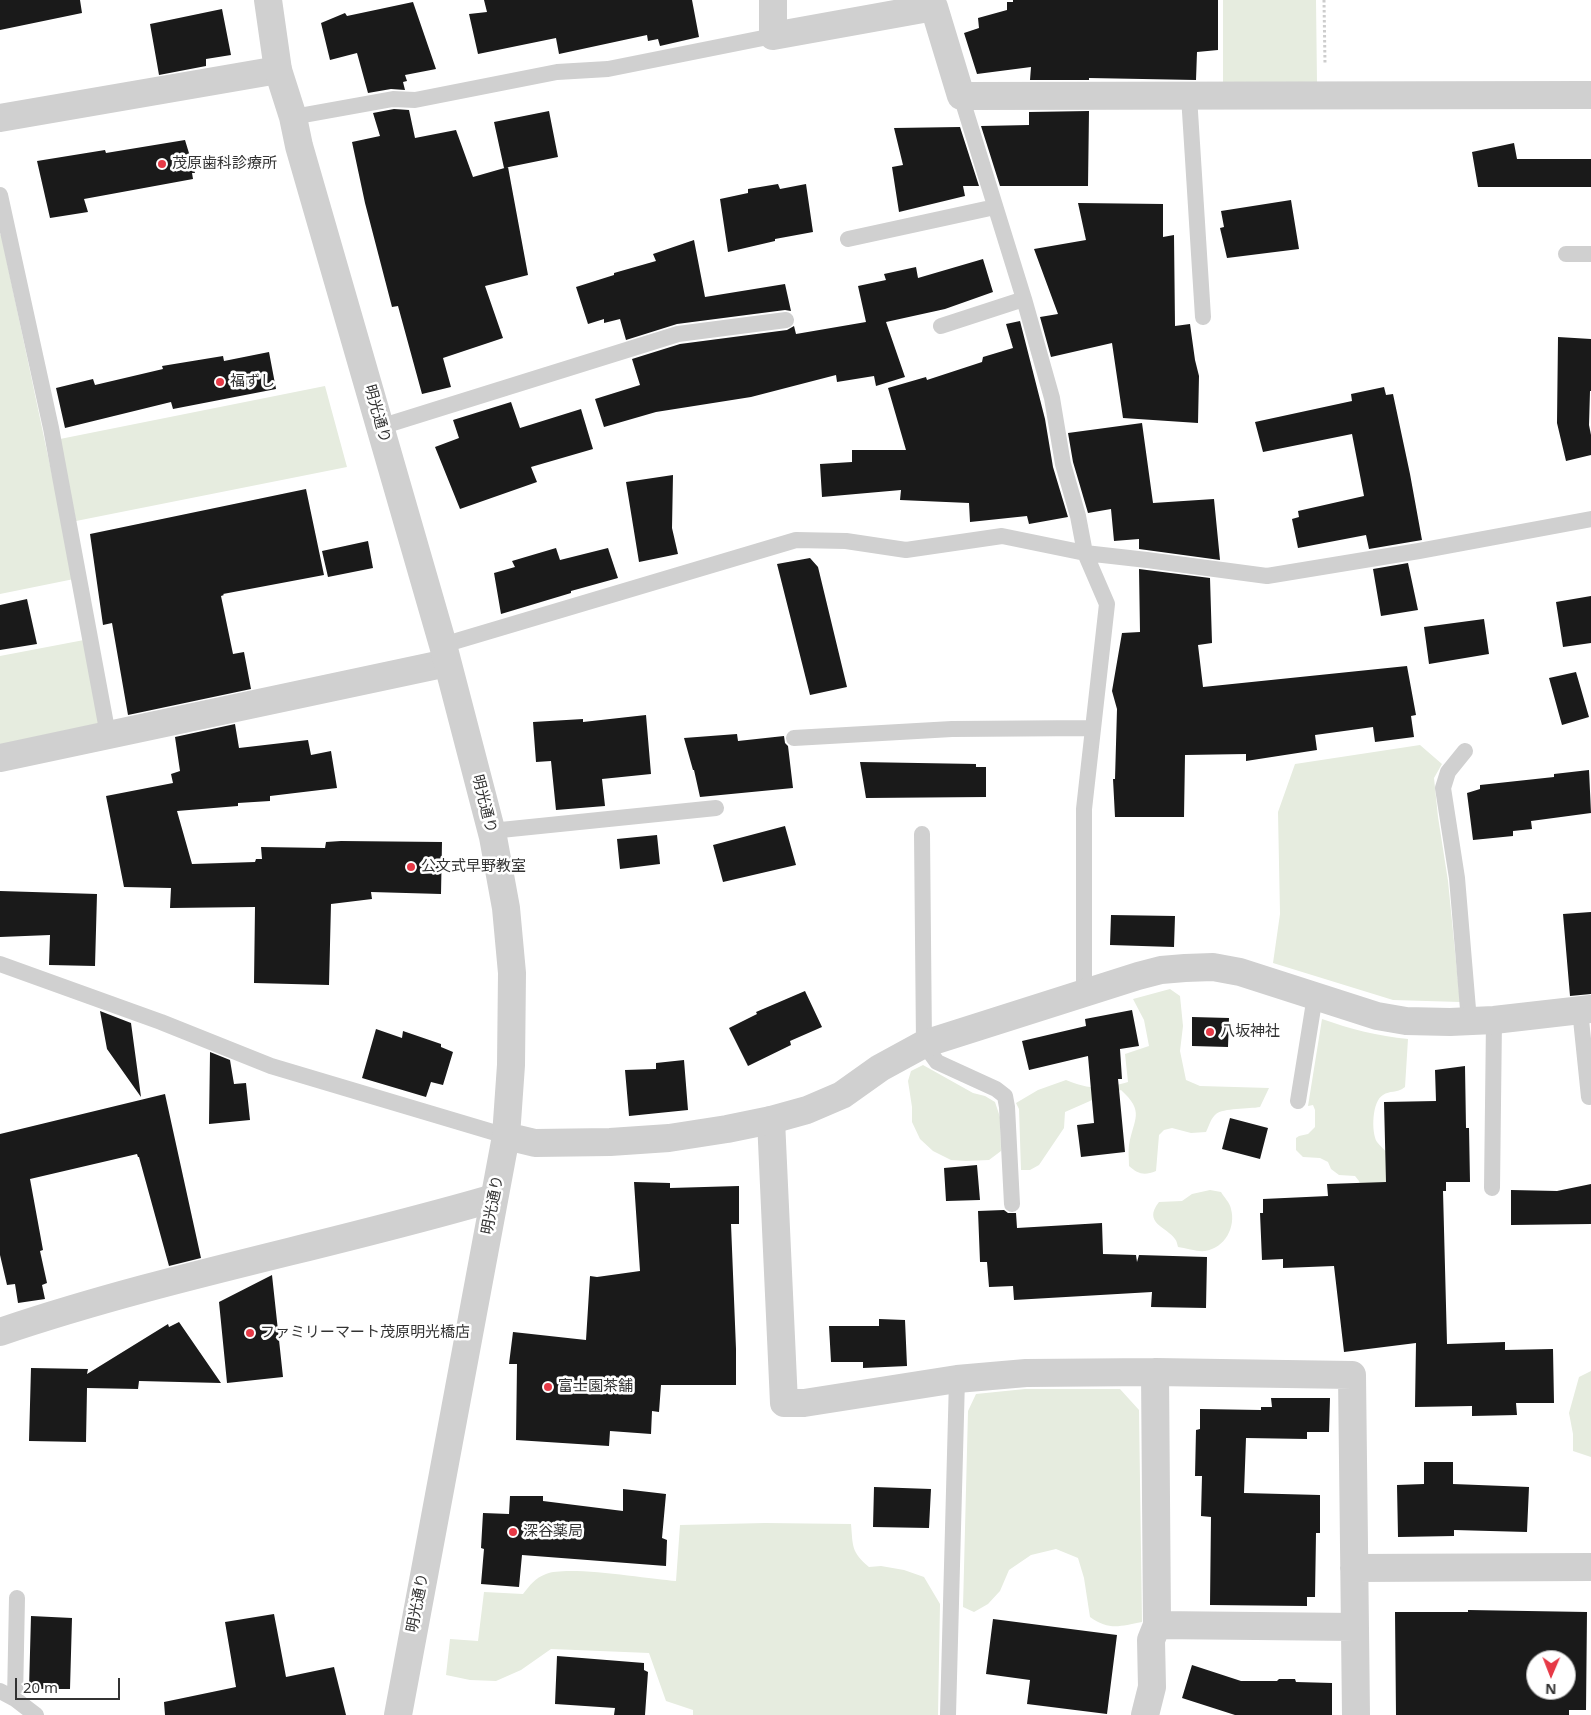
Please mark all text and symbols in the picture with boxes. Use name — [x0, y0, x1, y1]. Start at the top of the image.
place label: 茂原歯科診療所 — [172, 155, 277, 173]
marker: 茂原歯科診療所 — [156, 158, 168, 170]
place label: 福ずし — [230, 373, 275, 391]
marker: 福ずし — [214, 376, 226, 388]
street label: 明光通り — [360, 383, 394, 445]
street label: 明光通り — [468, 773, 500, 835]
place label: 公文式早野教室 — [421, 858, 526, 876]
marker: 公文式早野教室 — [405, 861, 417, 873]
place label: 八坂神社 — [1220, 1023, 1280, 1041]
marker: 八坂神社 — [1204, 1026, 1216, 1038]
street label: 明光通り — [478, 1174, 508, 1236]
place label: ファミリーマート茂原明光橋店 — [260, 1324, 470, 1342]
marker: ファミリーマート茂原明光橋店 — [244, 1327, 256, 1339]
place label: 富士園茶舗 — [558, 1378, 633, 1396]
marker: 富士園茶舗 — [542, 1381, 554, 1393]
place label: 深谷薬局 — [523, 1523, 583, 1541]
marker: 深谷薬局 — [507, 1526, 519, 1538]
street label: 明光通り — [403, 1572, 433, 1634]
north arrow — [1526, 1650, 1576, 1700]
scale bar — [18, 1668, 122, 1700]
text: 20 m — [23, 1677, 58, 1697]
text: N — [1545, 1680, 1557, 1699]

